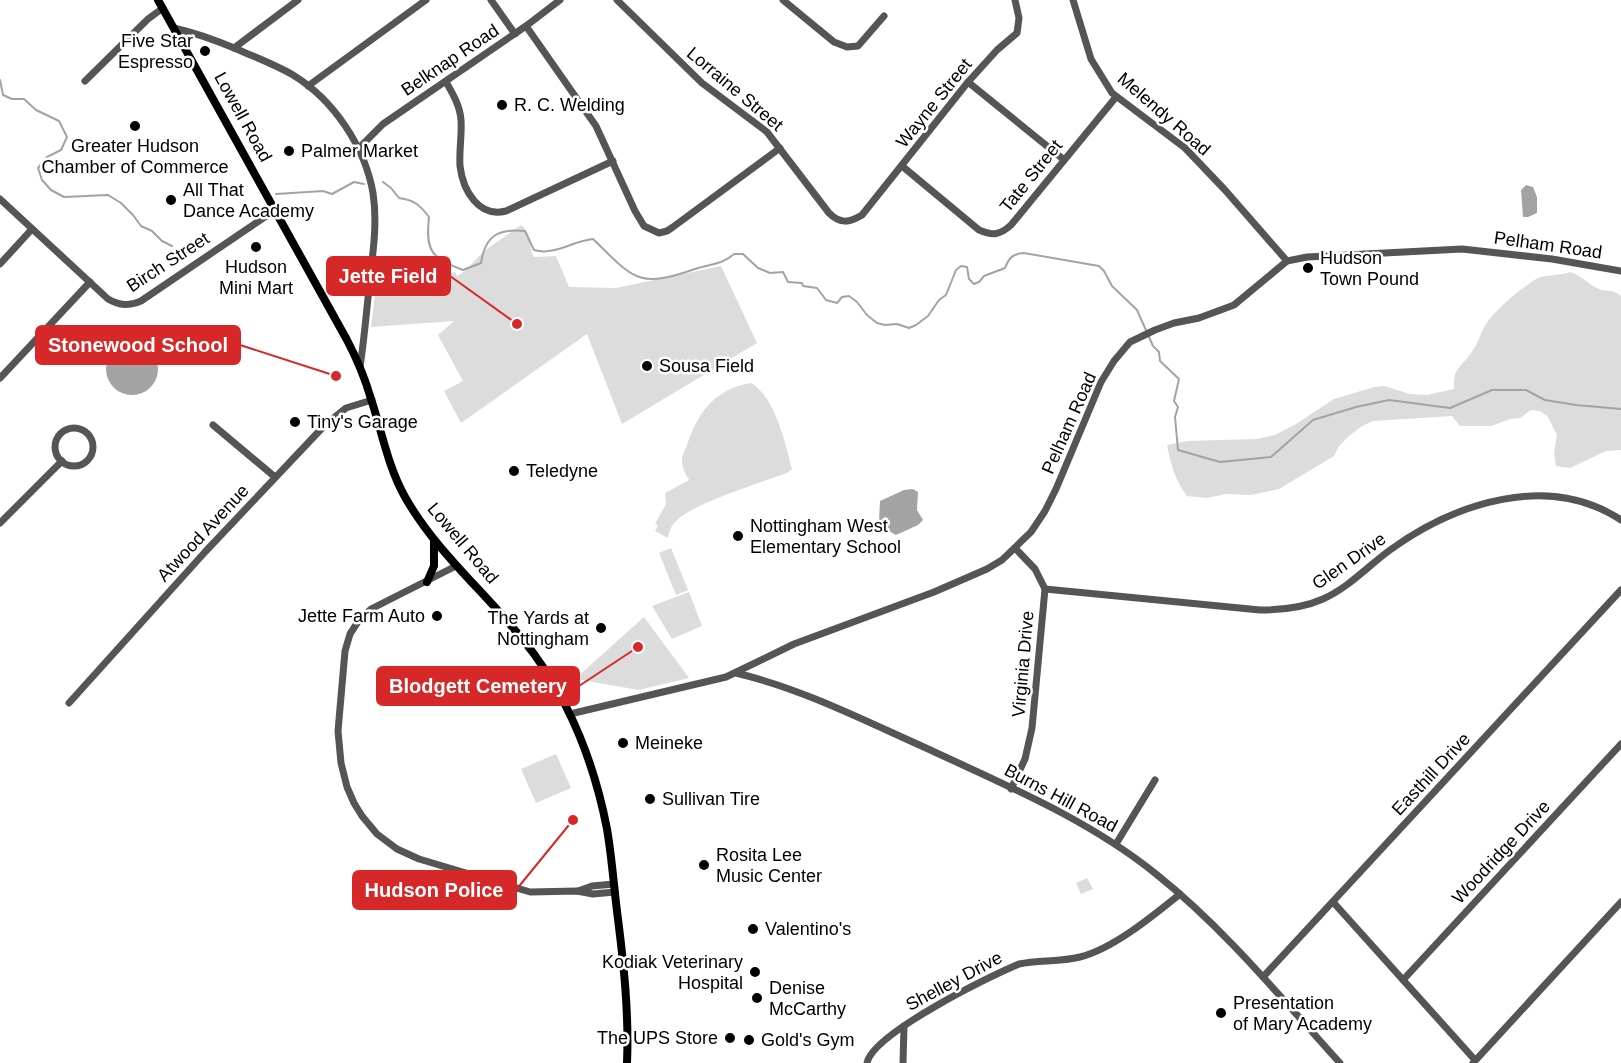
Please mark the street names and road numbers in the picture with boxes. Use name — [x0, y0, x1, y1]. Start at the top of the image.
street label: Belknap Road — [398, 20, 502, 100]
street label: Lorraine Street — [683, 43, 787, 135]
street label: Wayne Street — [892, 55, 976, 151]
street label: Melendy Road — [1114, 68, 1214, 160]
street label: Lowell Road — [210, 69, 276, 165]
street label: Tate Street — [996, 136, 1066, 216]
street label: Birch Street — [123, 228, 213, 296]
street label: Pelham Road — [1493, 228, 1603, 262]
street label: Pelham Road — [1038, 369, 1100, 477]
street label: Atwood Avenue — [153, 481, 253, 585]
street label: Lowell Road — [424, 499, 502, 587]
street label: Glen Drive — [1308, 528, 1390, 594]
street label: Virginia Drive — [1008, 610, 1038, 718]
street label: Easthill Drive — [1388, 729, 1474, 819]
street label: Burns Hill Road — [1001, 760, 1121, 836]
street label: Woodridge Drive — [1448, 796, 1554, 908]
street label: Shelley Drive — [902, 947, 1006, 1015]

